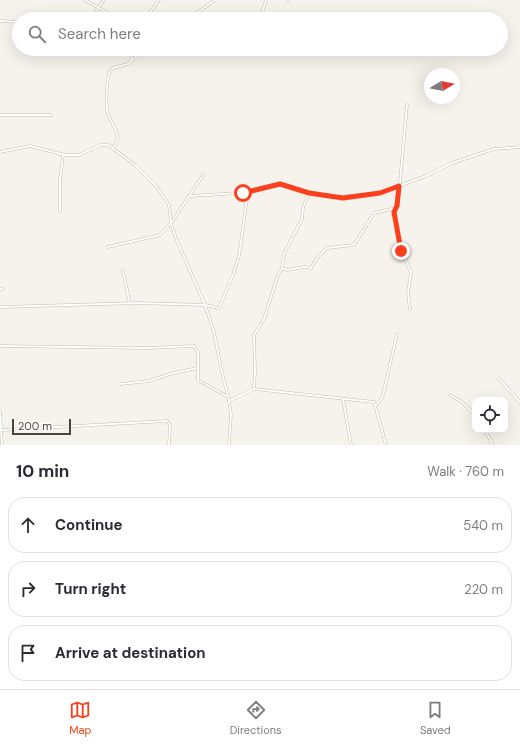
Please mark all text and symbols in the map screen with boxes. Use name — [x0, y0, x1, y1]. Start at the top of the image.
search box — [12, 12, 508, 56]
icon: search — [26, 23, 48, 45]
text: Search here — [58, 24, 141, 44]
north arrow — [424, 68, 460, 104]
route start — [234, 184, 252, 202]
route end — [392, 242, 410, 260]
map controls — [472, 397, 508, 433]
button: locate — [472, 397, 508, 433]
scale bar — [12, 417, 71, 436]
text: 200 m — [18, 419, 52, 433]
text: 10 min — [16, 460, 69, 482]
text: Walk · 760 m — [427, 463, 504, 480]
icon: ahead — [17, 514, 39, 536]
text: Continue — [55, 515, 123, 535]
text: 540 m — [463, 517, 503, 534]
icon: right — [17, 578, 39, 600]
text: Turn right — [55, 579, 126, 599]
text: 220 m — [464, 581, 503, 598]
icon: arrive — [17, 642, 39, 664]
text: Arrive at destination — [55, 643, 206, 663]
tab: Map — [69, 699, 91, 737]
tab: Directions — [230, 699, 282, 737]
tab: Saved — [420, 699, 451, 737]

